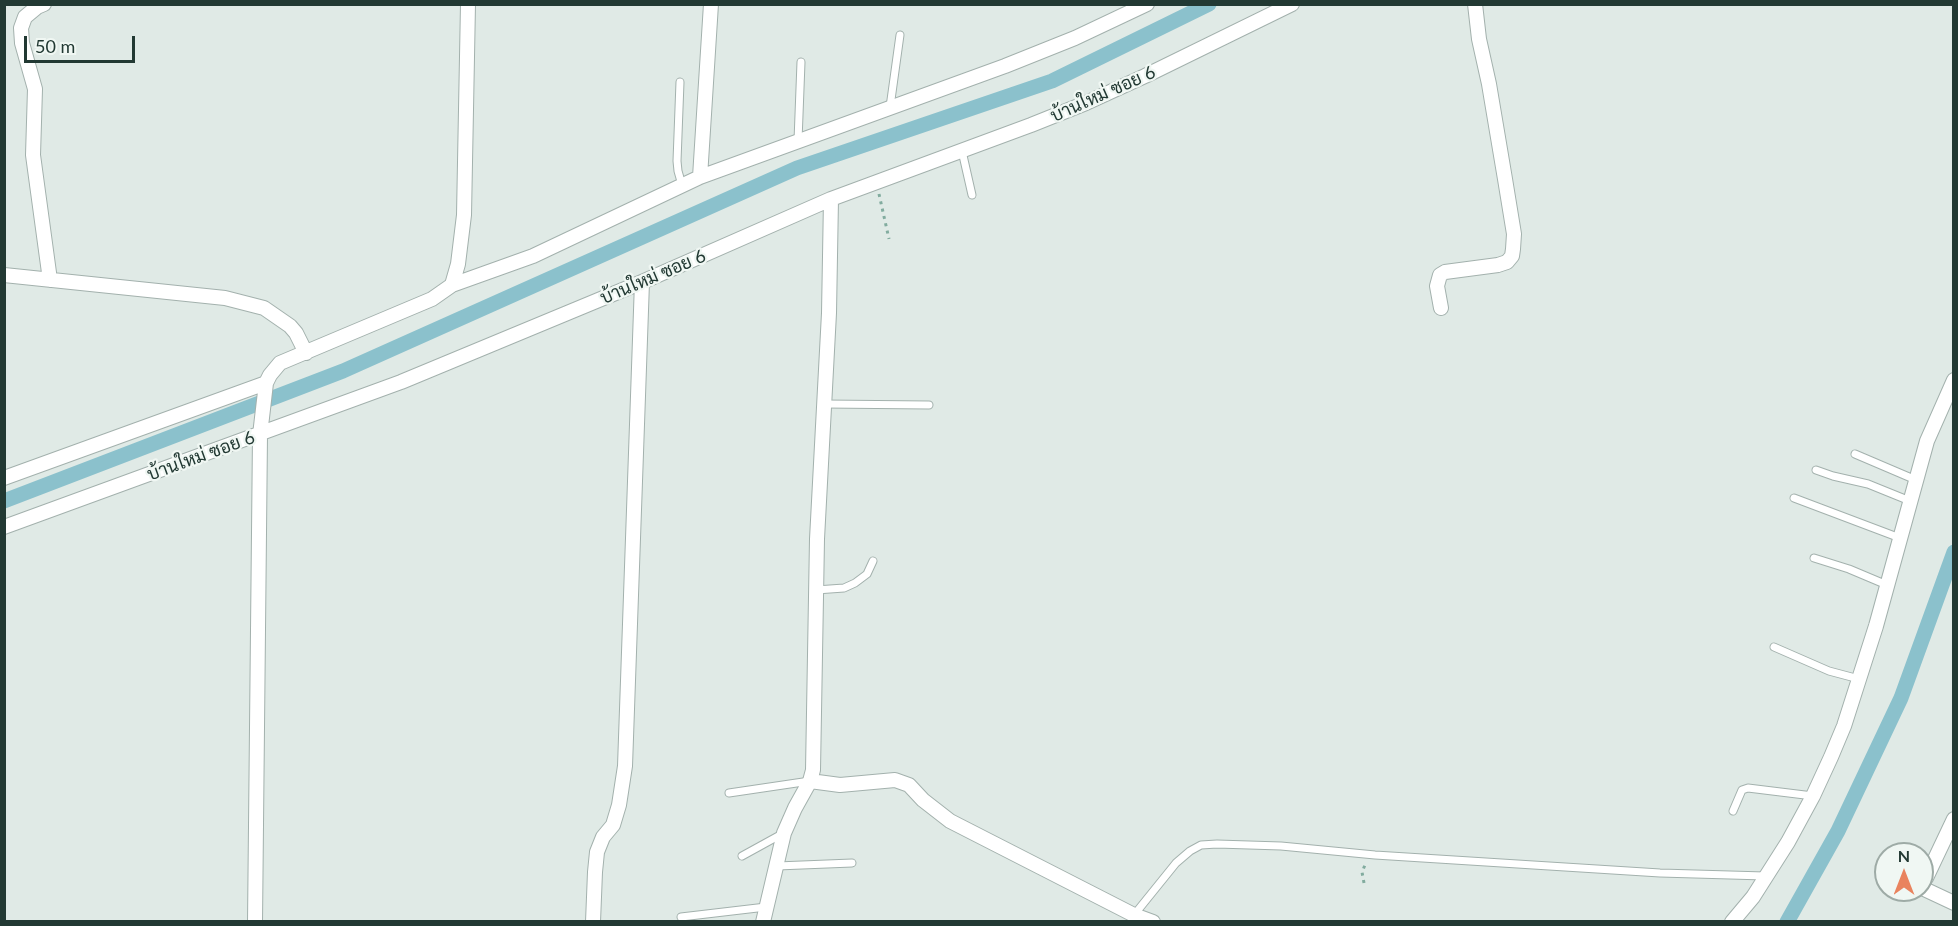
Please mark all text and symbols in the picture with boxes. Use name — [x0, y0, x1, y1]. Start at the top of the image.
scale bar — [27, 24, 138, 62]
text: 50 m — [35, 35, 75, 57]
street label: บ้านใหม่ ซอย 6 — [1047, 61, 1159, 127]
street label: บ้านใหม่ ซอย 6 — [597, 245, 709, 309]
street label: บ้านใหม่ ซอย 6 — [144, 427, 258, 485]
north arrow — [1874, 842, 1934, 902]
text: N — [1898, 846, 1910, 865]

